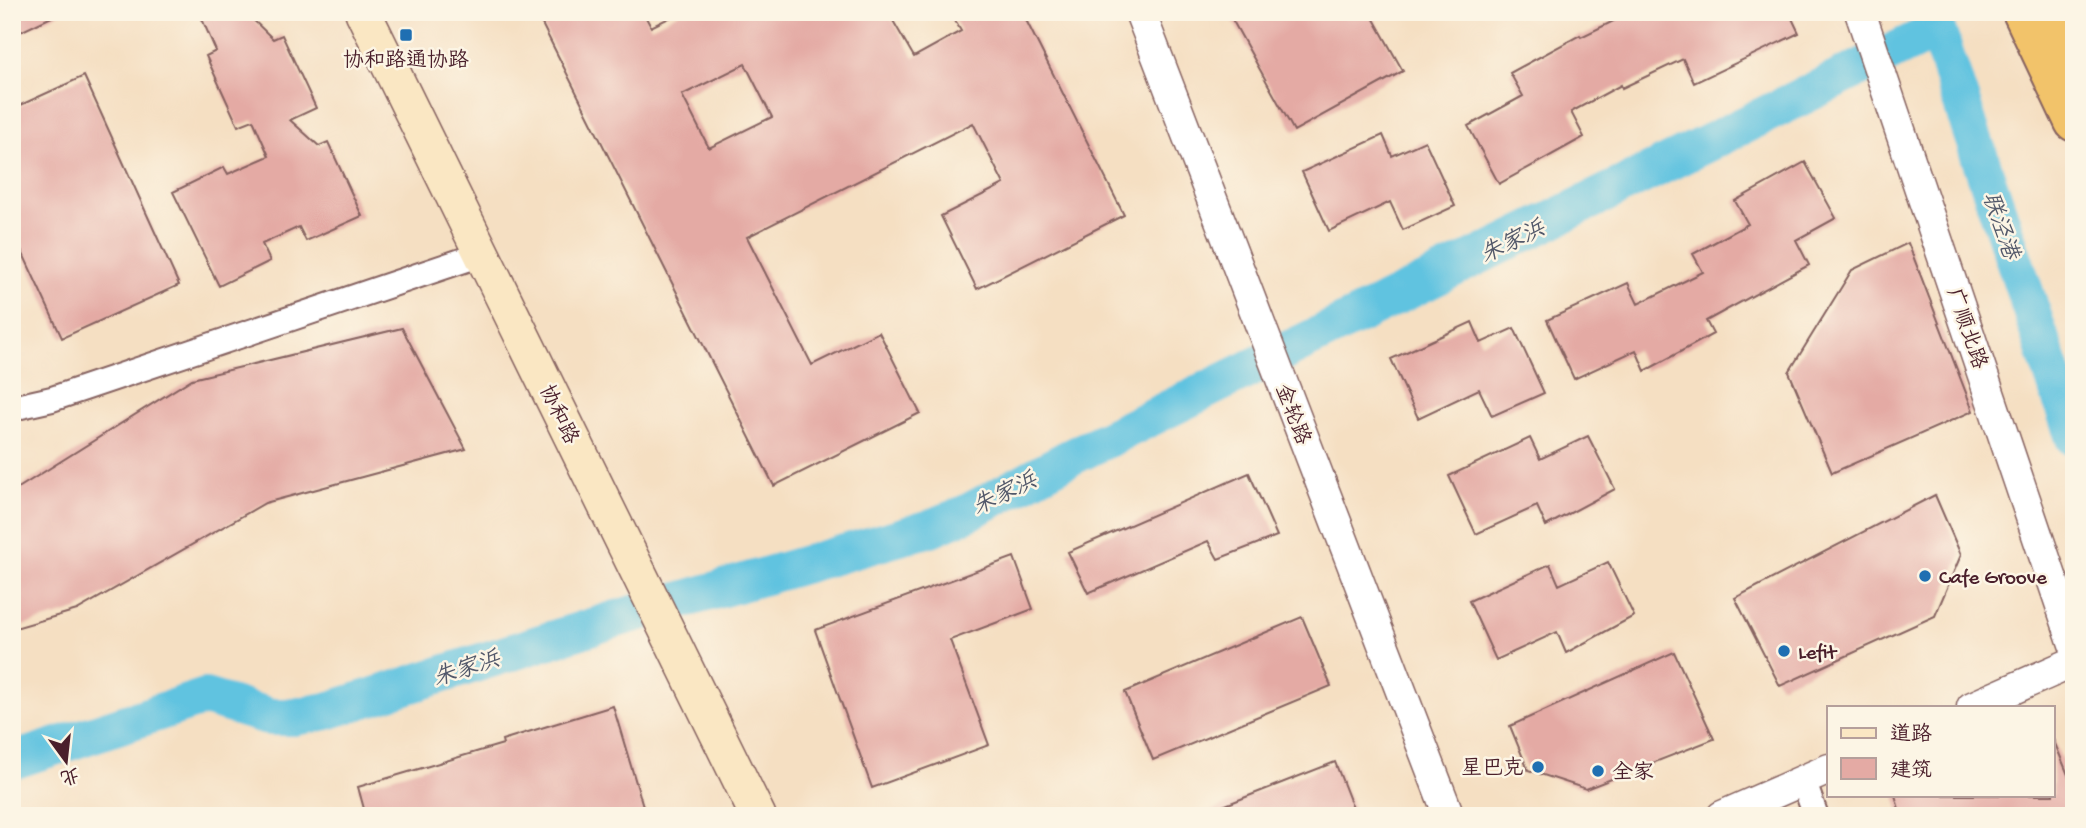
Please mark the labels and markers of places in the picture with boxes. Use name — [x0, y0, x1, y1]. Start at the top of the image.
marker: 协和路通协路 — [398, 27, 414, 43]
place label: 协和路通协路 — [343, 48, 469, 75]
place label: Cafe Groove — [1939, 567, 2048, 592]
marker: Cafe Groove — [1917, 568, 1933, 584]
place label: Lefit — [1798, 642, 1839, 667]
marker: Lefit — [1776, 643, 1792, 659]
place label: 星巴克 — [1461, 756, 1524, 783]
marker: 星巴克 — [1530, 759, 1546, 775]
place label: 全家 — [1612, 760, 1654, 787]
marker: 全家 — [1590, 763, 1606, 779]

